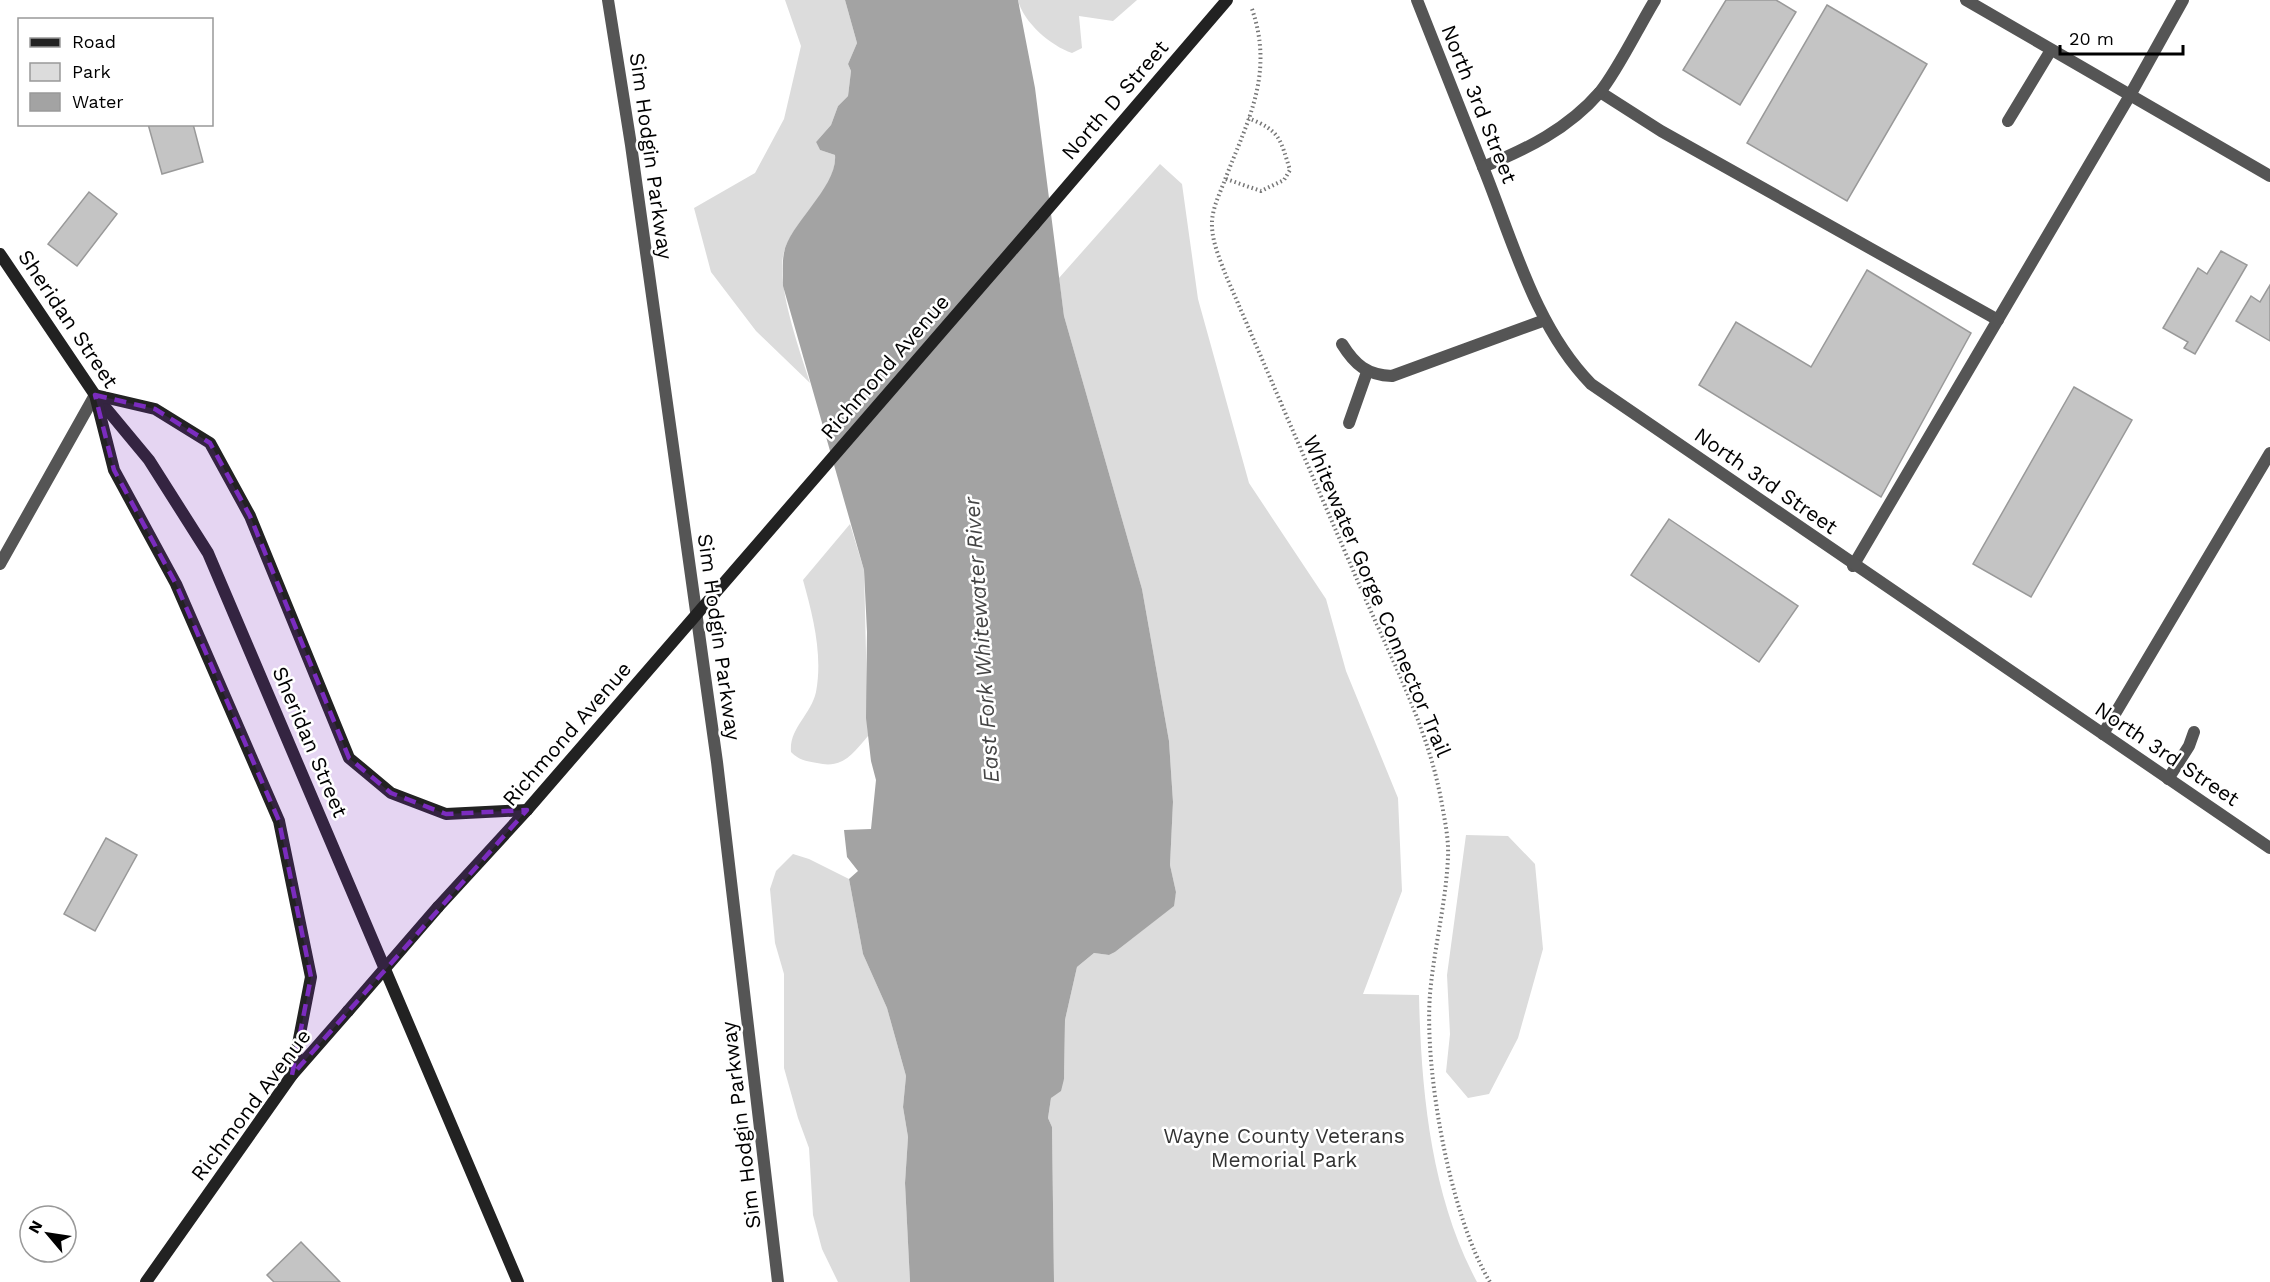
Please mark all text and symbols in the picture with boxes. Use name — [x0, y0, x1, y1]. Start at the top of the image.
legend — [18, 18, 213, 126]
scale bar — [2060, 18, 2183, 56]
street label: North 3rd Street — [1436, 21, 1523, 187]
text: 20 m — [2069, 28, 2114, 49]
text: Road — [72, 31, 116, 52]
street label: North D Street — [1056, 35, 1173, 165]
street label: Sim Hodgin Parkway — [625, 51, 678, 261]
text: Park — [72, 61, 111, 82]
text: Water — [72, 91, 124, 112]
street label: Sheridan Street — [13, 245, 124, 393]
street label: Richmond Avenue — [815, 289, 954, 444]
street label: North 3rd Street — [1690, 422, 1843, 539]
street label: Whitewater Gorge Connector Trail — [1298, 431, 1457, 761]
water label: East Fork Whitewater River — [959, 495, 1004, 784]
street label: Sim Hodgin Parkway — [693, 532, 746, 742]
street label: Richmond Avenue — [497, 656, 636, 811]
street label: Sheridan Street — [267, 663, 354, 821]
street label: North 3rd Street — [2090, 696, 2244, 811]
street label: Sim Hodgin Parkway — [715, 1020, 766, 1230]
street label: Richmond Avenue — [185, 1024, 316, 1186]
park label: Wayne County Veterans Memorial Park — [1163, 1123, 1405, 1172]
north arrow — [18, 1204, 78, 1264]
text: N — [24, 1217, 47, 1237]

